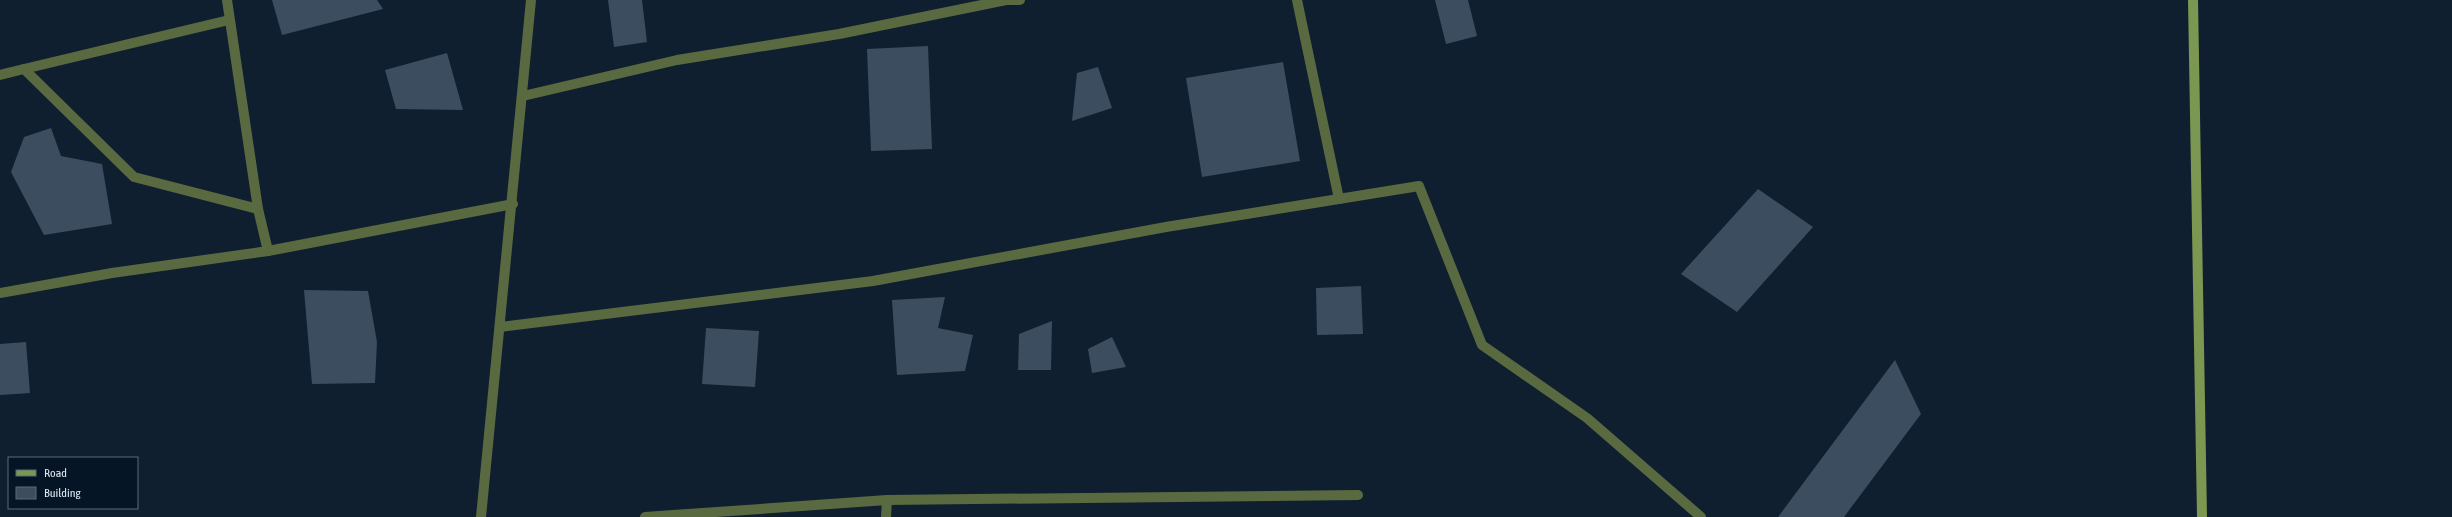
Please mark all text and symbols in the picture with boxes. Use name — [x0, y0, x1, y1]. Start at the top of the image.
legend — [8, 457, 138, 509]
text: Road — [44, 466, 67, 480]
text: Building — [44, 486, 82, 500]

